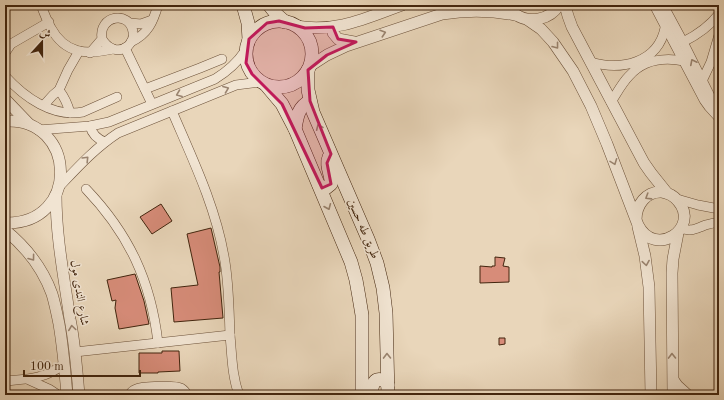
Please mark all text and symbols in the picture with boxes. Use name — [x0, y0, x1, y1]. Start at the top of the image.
north arrow — [22, 22, 62, 62]
text: ش — [38, 27, 52, 41]
one-way arrow — [380, 30, 387, 38]
one-way arrow — [551, 41, 558, 48]
one-way arrow — [690, 58, 697, 66]
one-way arrow — [222, 86, 229, 94]
one-way arrow — [175, 89, 182, 97]
one-way arrow — [316, 124, 324, 131]
one-way arrow — [81, 156, 88, 164]
one-way arrow — [610, 158, 618, 165]
one-way arrow — [645, 192, 652, 200]
street label: طريق طه حسين — [344, 197, 381, 261]
one-way arrow — [323, 202, 331, 210]
one-way arrow — [27, 254, 35, 261]
street label: شارع الندى مول — [64, 259, 90, 327]
one-way arrow — [641, 260, 650, 266]
one-way arrow — [68, 325, 77, 332]
scale bar — [24, 352, 140, 378]
one-way arrow — [383, 353, 391, 359]
one-way arrow — [668, 353, 677, 359]
text: 100 m — [30, 361, 64, 373]

